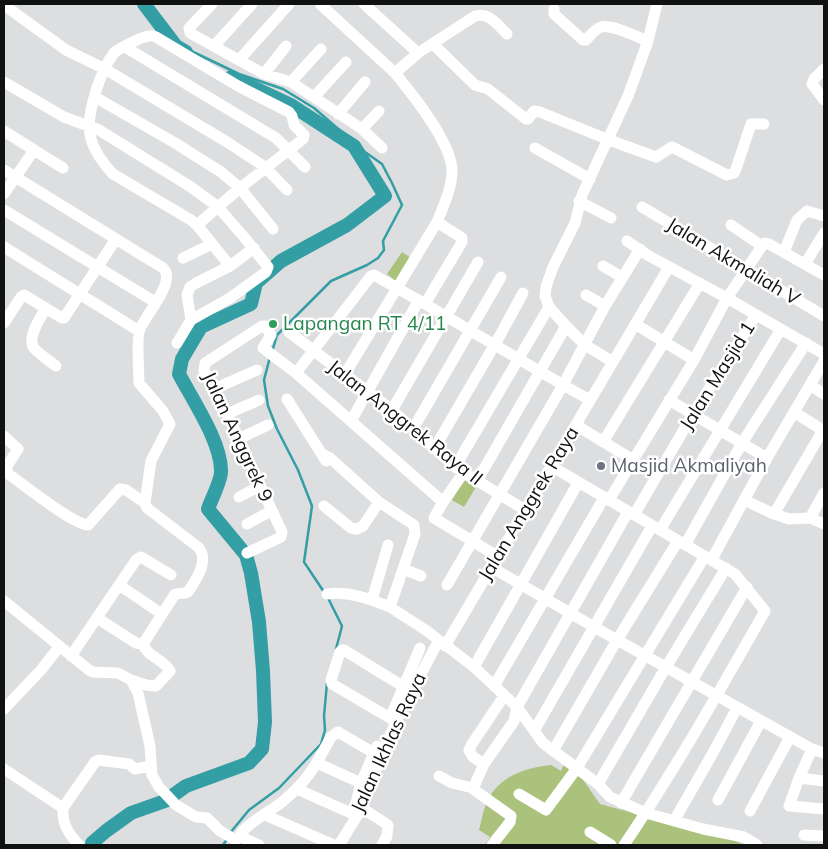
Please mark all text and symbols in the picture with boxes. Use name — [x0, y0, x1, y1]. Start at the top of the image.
street label: Jalan Akmaliah V — [662, 213, 804, 311]
place label: Lapangan RT 4/11 — [283, 313, 446, 335]
marker: Lapangan RT 4/11 — [267, 318, 279, 330]
street label: Jalan Masjid 1 — [676, 318, 760, 434]
street label: Jalan Anggrek Raya II — [323, 356, 487, 490]
street label: Jalan Anggrek 9 — [197, 368, 277, 506]
street label: Jalan Anggrek Raya — [474, 423, 584, 585]
place label: Masjid Akmaliyah — [611, 455, 767, 477]
marker: Masjid Akmaliyah — [595, 460, 607, 472]
street label: Jalan Ikhlas Raya — [347, 670, 431, 816]

